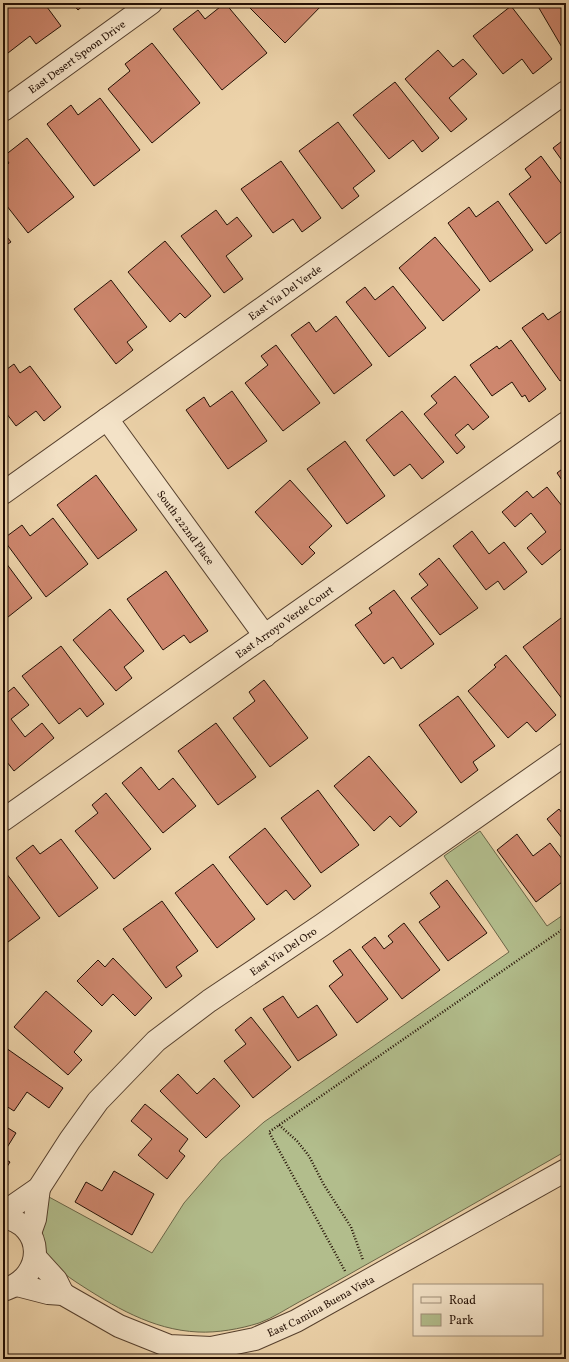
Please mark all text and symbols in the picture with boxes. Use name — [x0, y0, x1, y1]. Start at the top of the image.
street label: East Desert Spoon Drive — [26, 18, 129, 98]
street label: East Via Del Verde — [246, 262, 325, 325]
street label: South 222nd Place — [152, 488, 217, 569]
street label: East Arroyo Verde Court — [233, 583, 337, 663]
street label: East Via Del Oro — [247, 924, 320, 980]
street label: East Camina Buena Vista — [265, 1272, 378, 1342]
legend — [413, 1284, 543, 1336]
text: Road — [449, 1293, 476, 1309]
text: Park — [449, 1313, 474, 1329]

